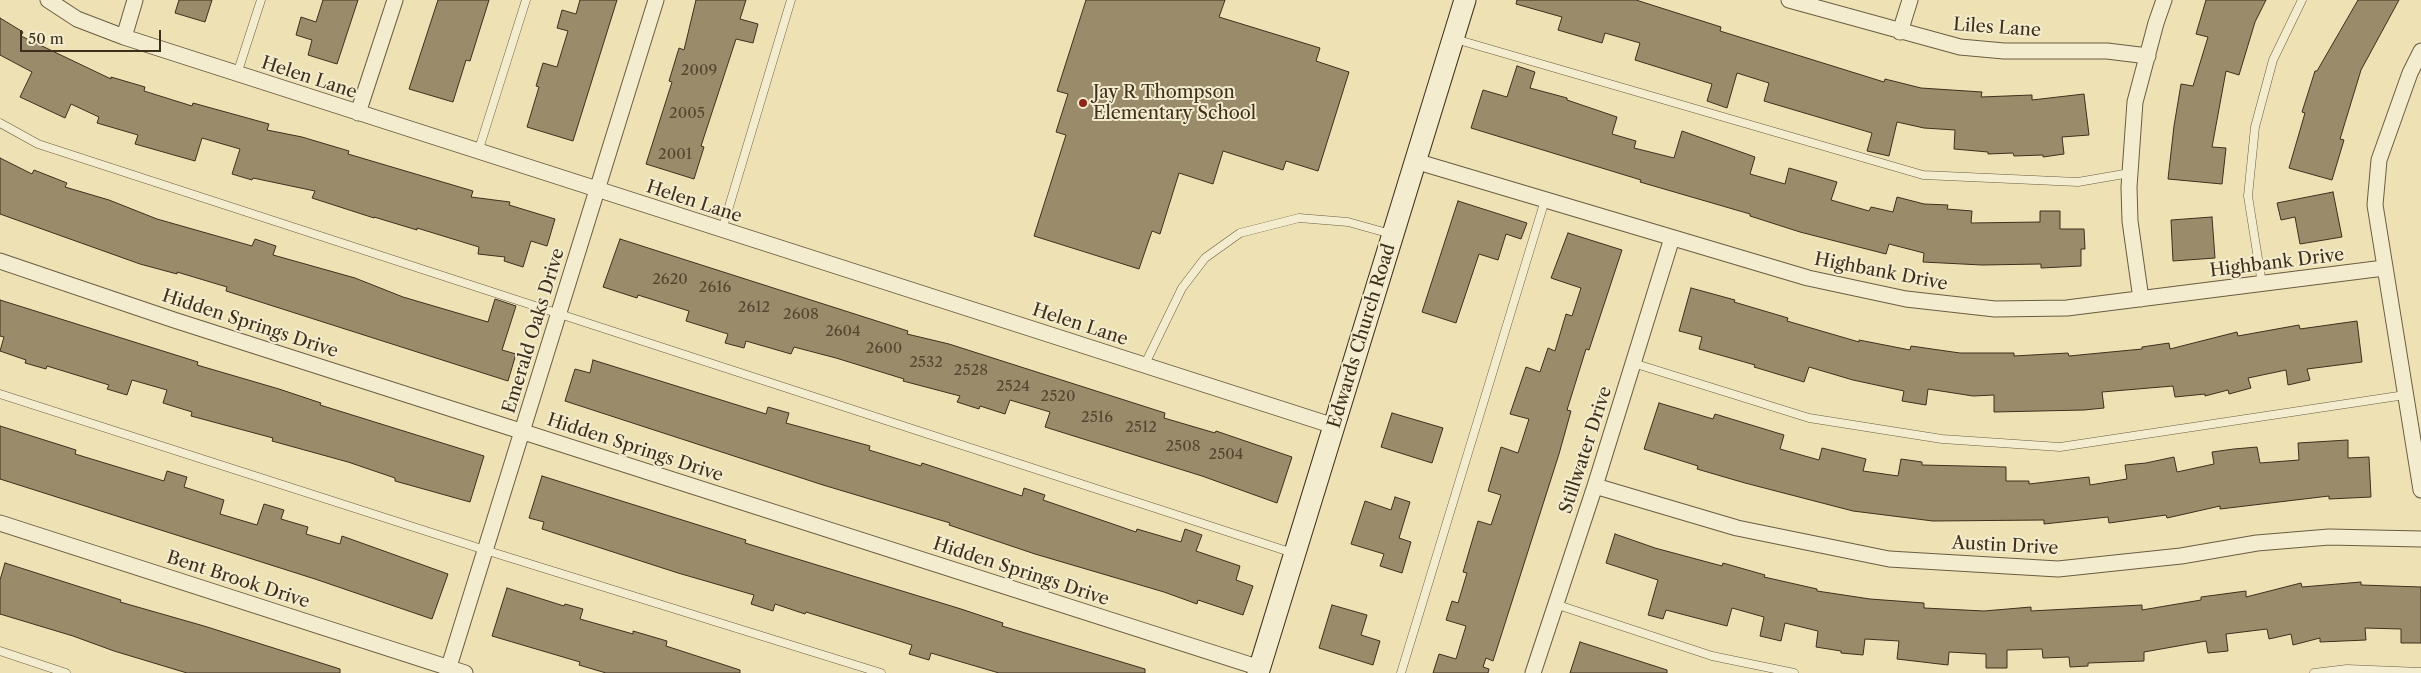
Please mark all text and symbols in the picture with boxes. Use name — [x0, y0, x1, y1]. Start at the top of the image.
street label: Liles Lane — [1952, 14, 2042, 42]
scale bar — [22, 20, 164, 52]
text: 50 m — [28, 29, 64, 48]
street label: Helen Lane — [258, 52, 360, 104]
house number: 2009 — [681, 62, 717, 80]
place label: Jay R Thompson Elementary School — [1093, 82, 1256, 125]
marker: Jay R Thompson Elementary School — [1077, 97, 1089, 109]
house number: 2005 — [669, 105, 705, 123]
house number: 2001 — [658, 146, 692, 164]
street label: Helen Lane — [643, 176, 745, 228]
street label: Edwards Church Road — [1324, 241, 1400, 431]
street label: Highbank Drive — [2209, 244, 2345, 282]
street label: Emerald Oaks Drive — [499, 246, 569, 416]
street label: Highbank Drive — [1813, 248, 1949, 296]
house number: 2620 — [652, 271, 688, 289]
house number: 2616 — [699, 279, 731, 297]
street label: Hidden Springs Drive — [159, 285, 341, 363]
house number: 2612 — [738, 299, 770, 317]
street label: Helen Lane — [1029, 299, 1131, 351]
house number: 2608 — [783, 306, 819, 324]
house number: 2604 — [825, 323, 861, 341]
house number: 2600 — [866, 340, 902, 358]
house number: 2532 — [909, 354, 943, 372]
house number: 2528 — [954, 362, 988, 380]
house number: 2524 — [996, 378, 1030, 396]
street label: Stillwater Drive — [1555, 384, 1617, 516]
house number: 2520 — [1041, 388, 1075, 406]
street label: Hidden Springs Drive — [544, 409, 726, 487]
house number: 2516 — [1081, 409, 1113, 427]
house number: 2512 — [1125, 419, 1157, 437]
house number: 2508 — [1165, 438, 1201, 456]
house number: 2504 — [1209, 446, 1243, 464]
street label: Austin Drive — [1951, 532, 2059, 560]
street label: Hidden Springs Drive — [930, 533, 1112, 611]
street label: Bent Brook Drive — [164, 547, 312, 613]

